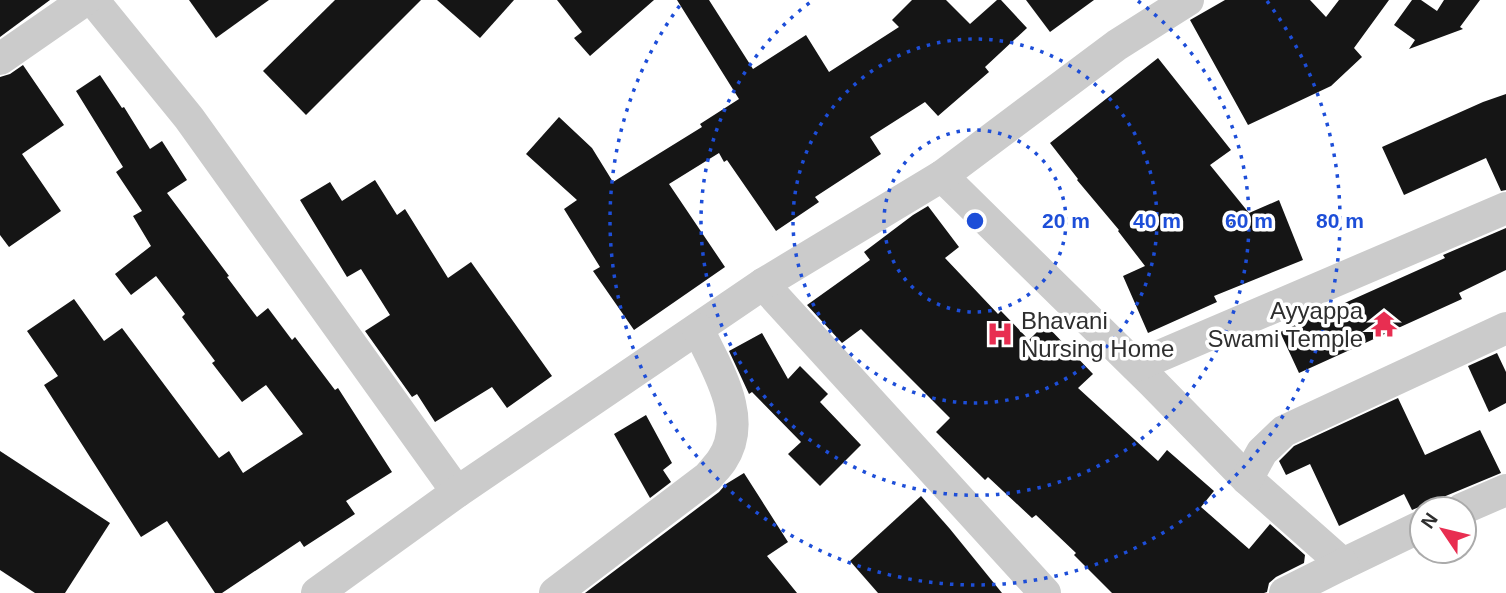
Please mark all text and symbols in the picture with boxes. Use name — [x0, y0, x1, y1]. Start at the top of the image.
centre of rings — [963, 209, 987, 233]
text: 20 m — [1042, 209, 1090, 232]
text: 40 m — [1133, 209, 1181, 232]
text: 60 m — [1225, 209, 1273, 232]
text: 80 m — [1316, 209, 1364, 232]
place label: Ayyappa Swami Temple — [1207, 297, 1364, 352]
place label: Bhavani Nursing Home — [1021, 307, 1174, 362]
temple icon: Ayyappa Swami Temple — [1369, 309, 1399, 339]
hospital icon: Bhavani Nursing Home — [985, 319, 1015, 349]
north arrow — [1408, 495, 1478, 565]
text: N — [1417, 509, 1442, 532]

